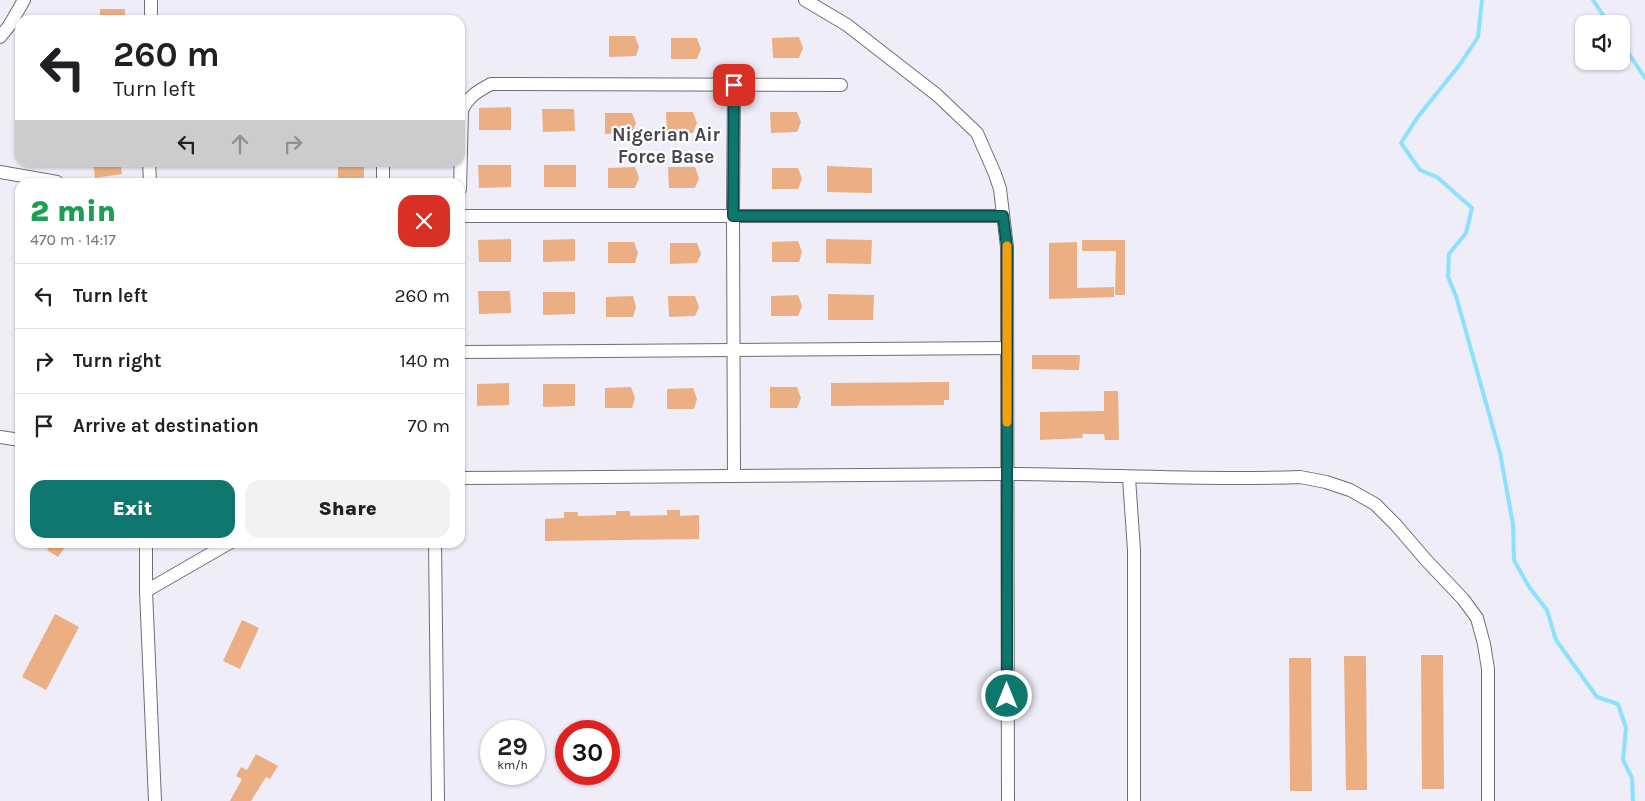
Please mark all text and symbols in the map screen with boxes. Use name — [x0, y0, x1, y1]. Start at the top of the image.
map controls — [1575, 15, 1630, 70]
button: sound — [1575, 15, 1630, 70]
text: 260 m — [113, 34, 220, 75]
icon: left — [30, 35, 95, 100]
pin — [713, 64, 755, 106]
icon: arrive — [720, 71, 748, 99]
text: Turn left — [113, 76, 196, 102]
district label: Nigerian Air Force Base — [612, 124, 721, 168]
icon: left — [173, 130, 201, 158]
icon: ahead — [226, 130, 254, 158]
icon: right — [279, 130, 307, 158]
text: 2 min — [30, 193, 116, 229]
button: close — [398, 195, 450, 247]
text: 470 m · 14:17 — [30, 230, 116, 249]
icon: left — [30, 282, 58, 310]
text: Turn left — [73, 285, 148, 307]
text: 260 m — [395, 285, 450, 307]
icon: right — [30, 347, 58, 375]
text: Turn right — [73, 350, 162, 372]
text: 140 m — [400, 350, 450, 372]
icon: arrive — [30, 412, 58, 440]
text: Arrive at destination — [73, 415, 259, 437]
text: 70 m — [408, 415, 450, 437]
button: Exit — [30, 480, 235, 538]
button: Share — [245, 480, 450, 538]
position arrow — [980, 669, 1032, 721]
speed limit sign: 30 — [555, 720, 620, 785]
text: 29 — [497, 732, 528, 761]
text: km/h — [497, 758, 528, 772]

